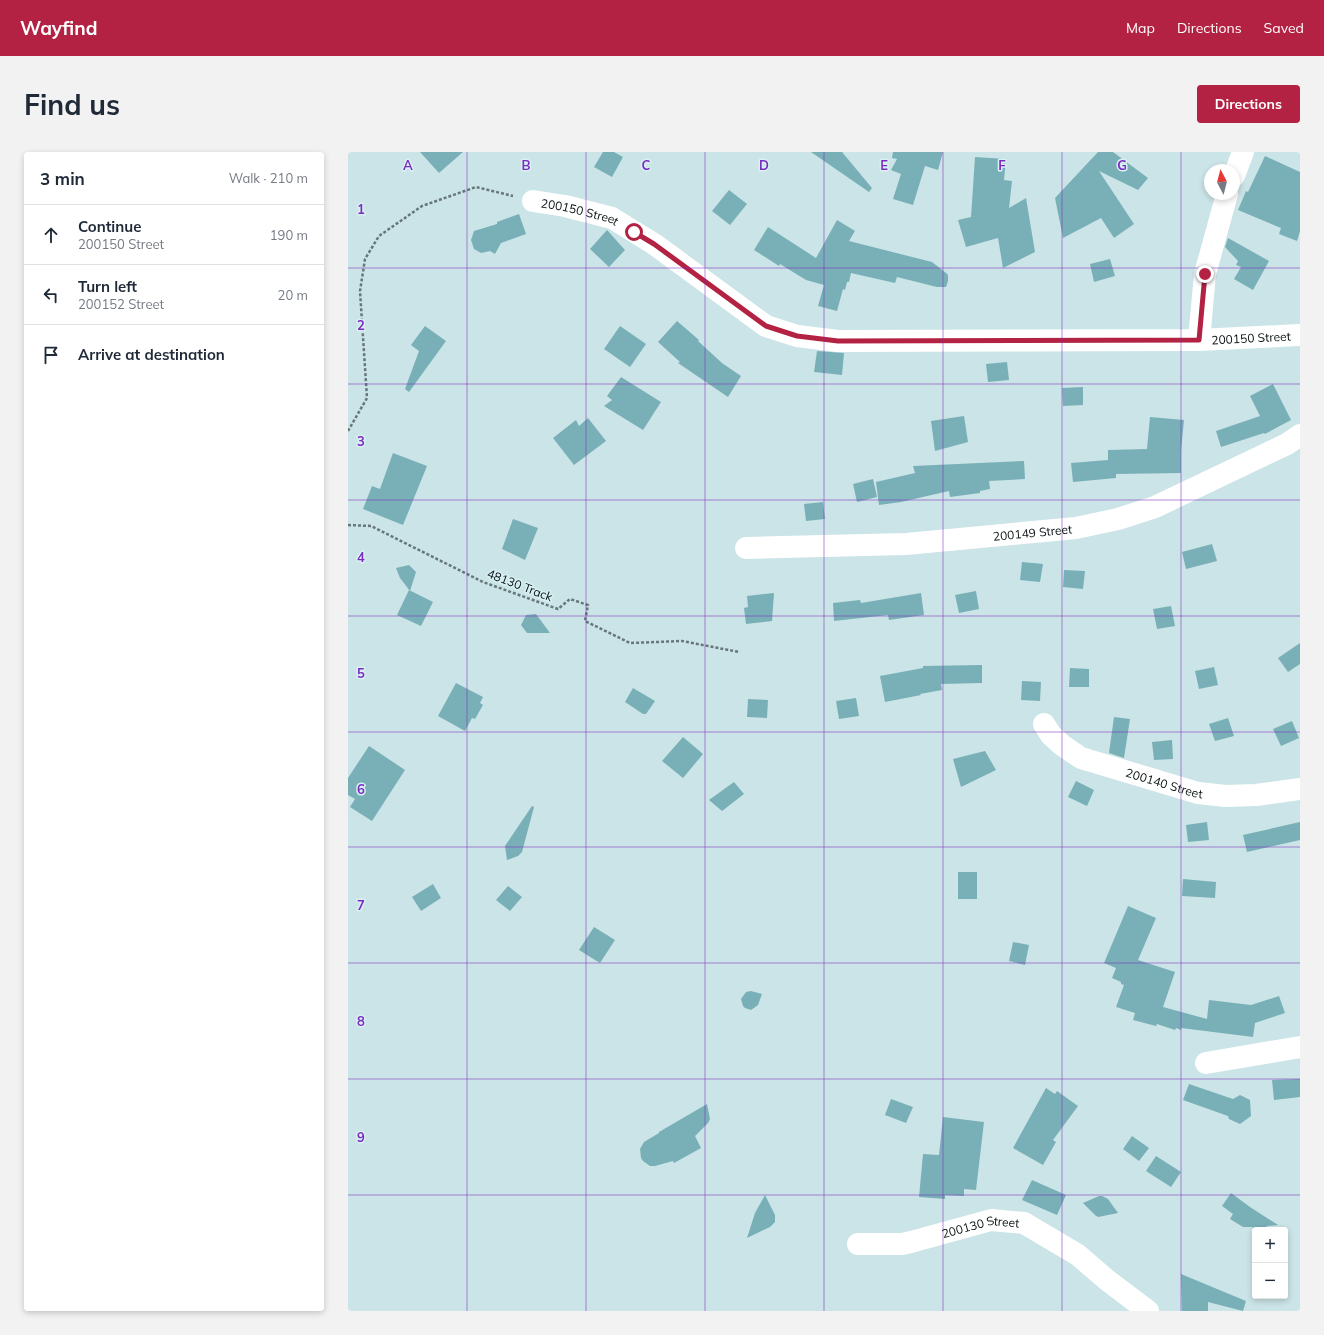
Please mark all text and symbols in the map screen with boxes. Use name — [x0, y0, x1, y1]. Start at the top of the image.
text: Wayfind — [20, 16, 97, 40]
text: Map — [1126, 19, 1155, 37]
text: Directions — [1177, 19, 1242, 37]
text: Saved — [1264, 19, 1304, 37]
button: Directions — [1197, 85, 1300, 123]
text: Find us — [24, 87, 120, 122]
text: A — [403, 157, 413, 173]
text: B — [522, 157, 531, 173]
text: C — [642, 157, 651, 173]
text: D — [759, 157, 769, 173]
text: E — [880, 157, 888, 173]
text: F — [998, 157, 1006, 173]
text: G — [1117, 157, 1127, 173]
north arrow — [1204, 164, 1240, 200]
text: 3 min — [40, 168, 85, 189]
text: Walk · 210 m — [229, 170, 308, 186]
street label: 200150 Street — [540, 195, 622, 228]
text: 1 — [357, 201, 365, 217]
text: Continue — [78, 217, 141, 236]
route start — [625, 223, 643, 241]
icon: ahead — [40, 224, 62, 246]
text: 190 m — [270, 227, 308, 243]
text: 200150 Street — [78, 236, 164, 252]
route end — [1196, 265, 1214, 283]
text: Turn left — [78, 277, 137, 296]
icon: left — [40, 284, 62, 306]
text: 20 m — [278, 287, 308, 303]
text: 200152 Street — [78, 296, 164, 312]
text: 2 — [357, 317, 365, 333]
street label: 200150 Street — [1211, 328, 1291, 347]
icon: arrive — [40, 344, 62, 366]
text: Arrive at destination — [78, 345, 225, 364]
text: 3 — [357, 433, 365, 449]
street label: 200149 Street — [992, 521, 1073, 543]
text: 4 — [357, 549, 365, 565]
street label: 48130 Track — [485, 566, 556, 605]
text: 5 — [357, 665, 365, 681]
street label: 200140 Street — [1124, 764, 1204, 801]
text: 6 — [357, 781, 365, 797]
text: 7 — [357, 897, 365, 913]
text: 8 — [357, 1013, 365, 1029]
text: 9 — [357, 1129, 365, 1145]
street label: 200130 Street — [940, 1212, 1020, 1241]
map controls — [1252, 1227, 1288, 1299]
button: + — [1252, 1227, 1288, 1263]
button: − — [1252, 1263, 1288, 1299]

